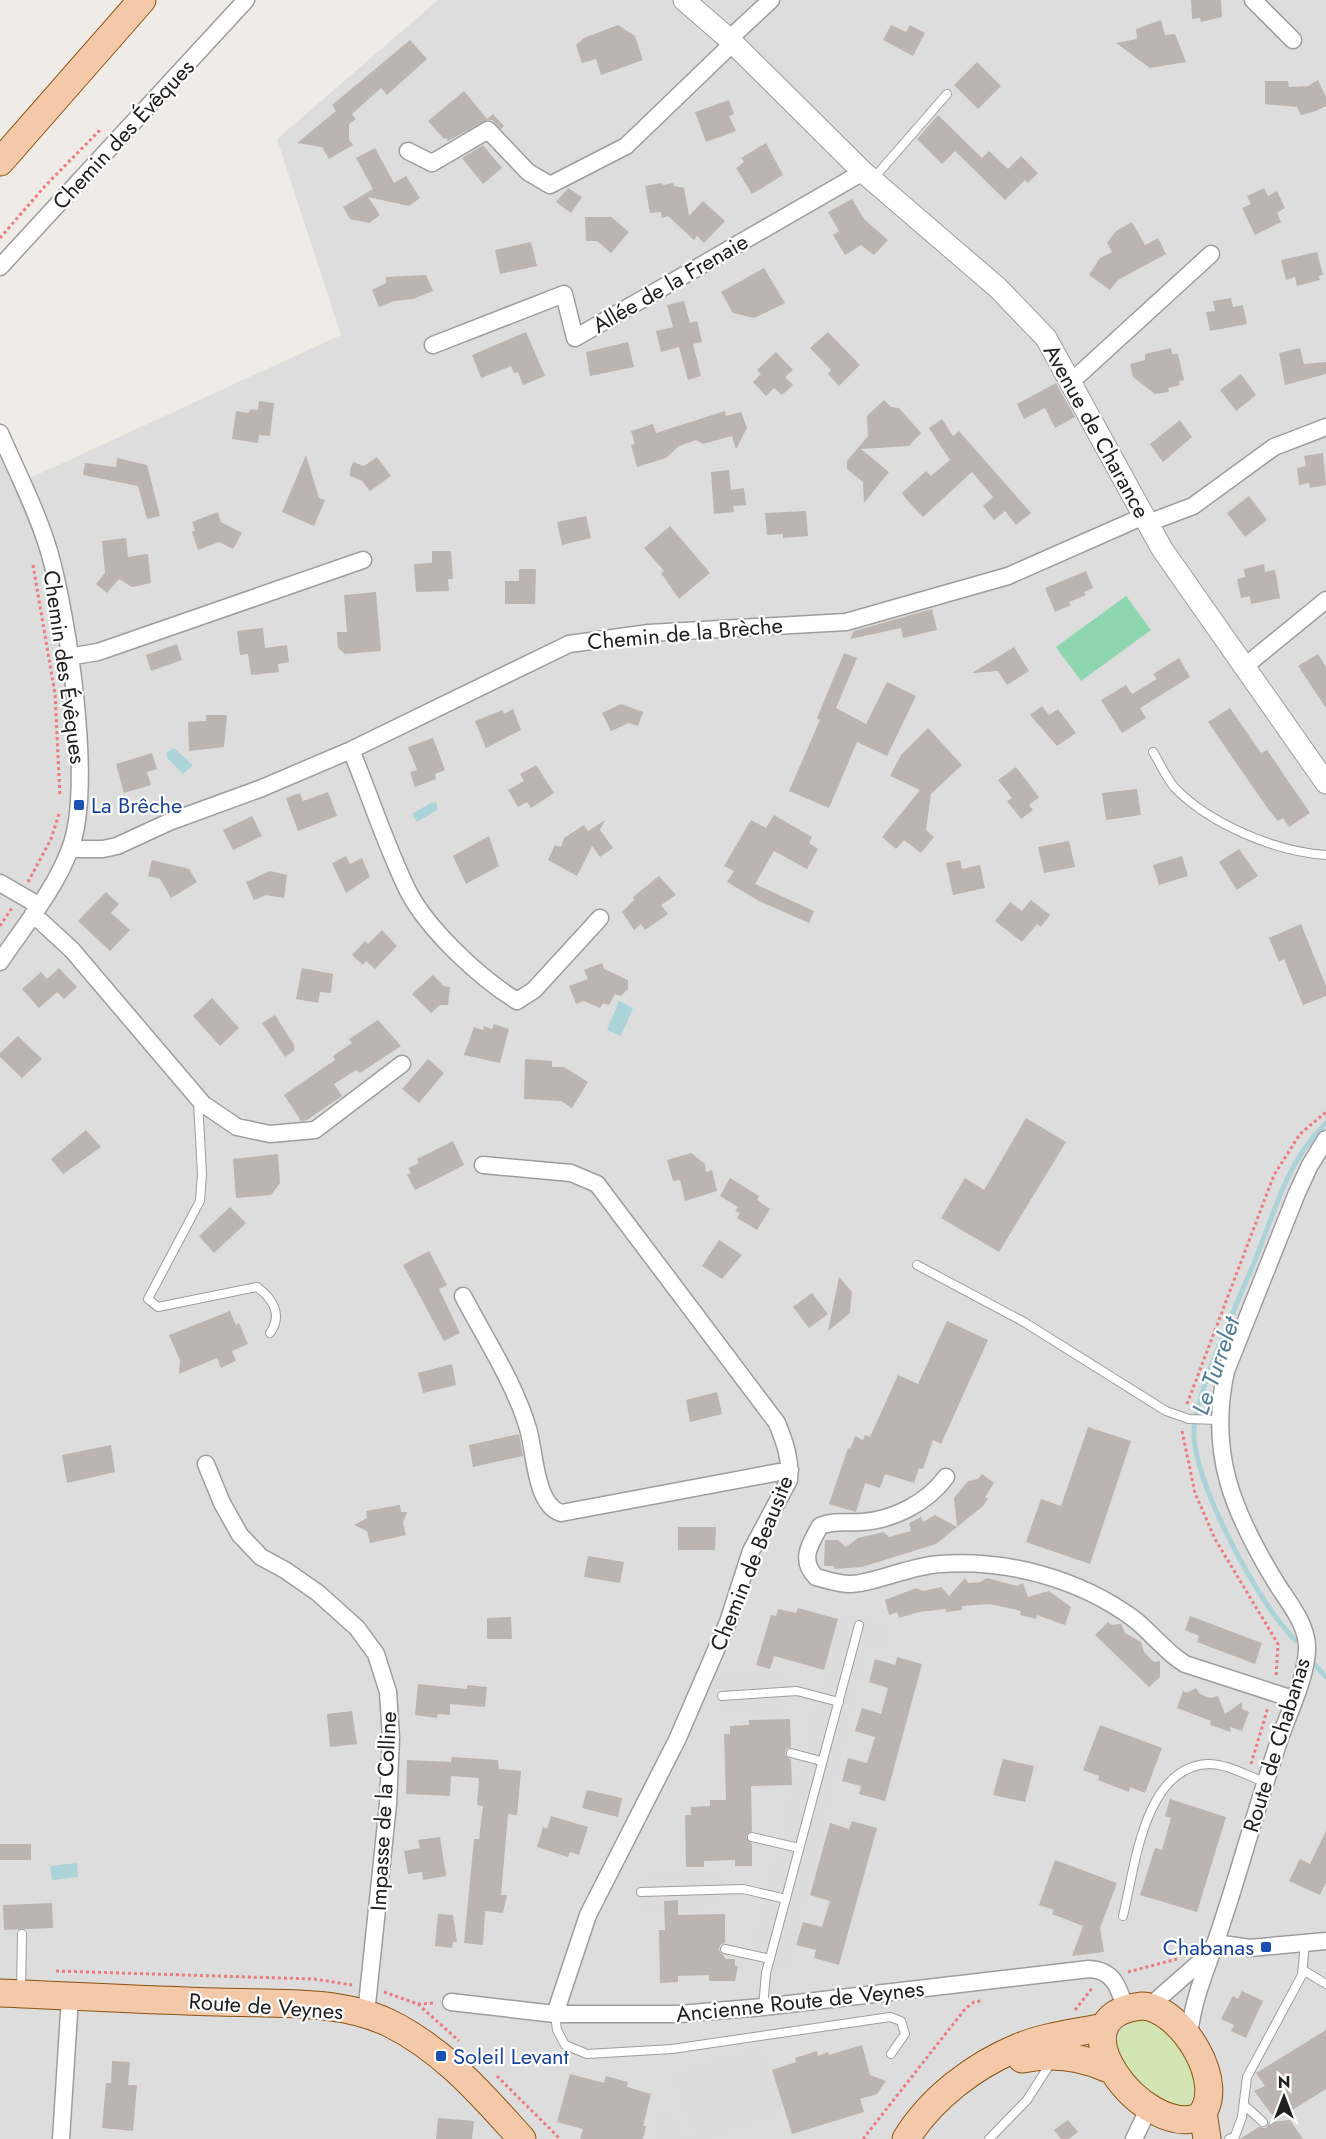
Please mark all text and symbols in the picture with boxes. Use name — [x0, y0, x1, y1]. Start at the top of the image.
street label: Chemin des Évêques — [45, 52, 201, 216]
street label: Allée de la Frenaie — [586, 225, 754, 341]
street label: Avenue de Charance — [1036, 338, 1158, 524]
street label: Chemin des Évêques — [36, 568, 94, 766]
street label: Chemin de la Brèche — [586, 609, 784, 657]
place label: La Brêche — [91, 789, 182, 821]
marker: La Brêche — [72, 798, 86, 812]
water label: Le Turrelet — [1182, 1311, 1249, 1419]
street label: Chemin de Beausite — [701, 1471, 801, 1655]
street label: Route de Chabanas — [1234, 1654, 1318, 1836]
street label: Impasse de la Colline — [362, 1710, 404, 1912]
place label: Chabanas — [1163, 1931, 1254, 1963]
marker: Chabanas — [1259, 1940, 1273, 1954]
street label: Ancienne Route de Veynes — [674, 1972, 926, 2030]
street label: Route de Veynes — [188, 1985, 344, 2027]
place label: Soleil Levant — [453, 2040, 570, 2072]
marker: Soleil Levant — [434, 2049, 448, 2063]
north arrow — [1254, 2067, 1314, 2127]
text: N — [1278, 2071, 1290, 2094]

